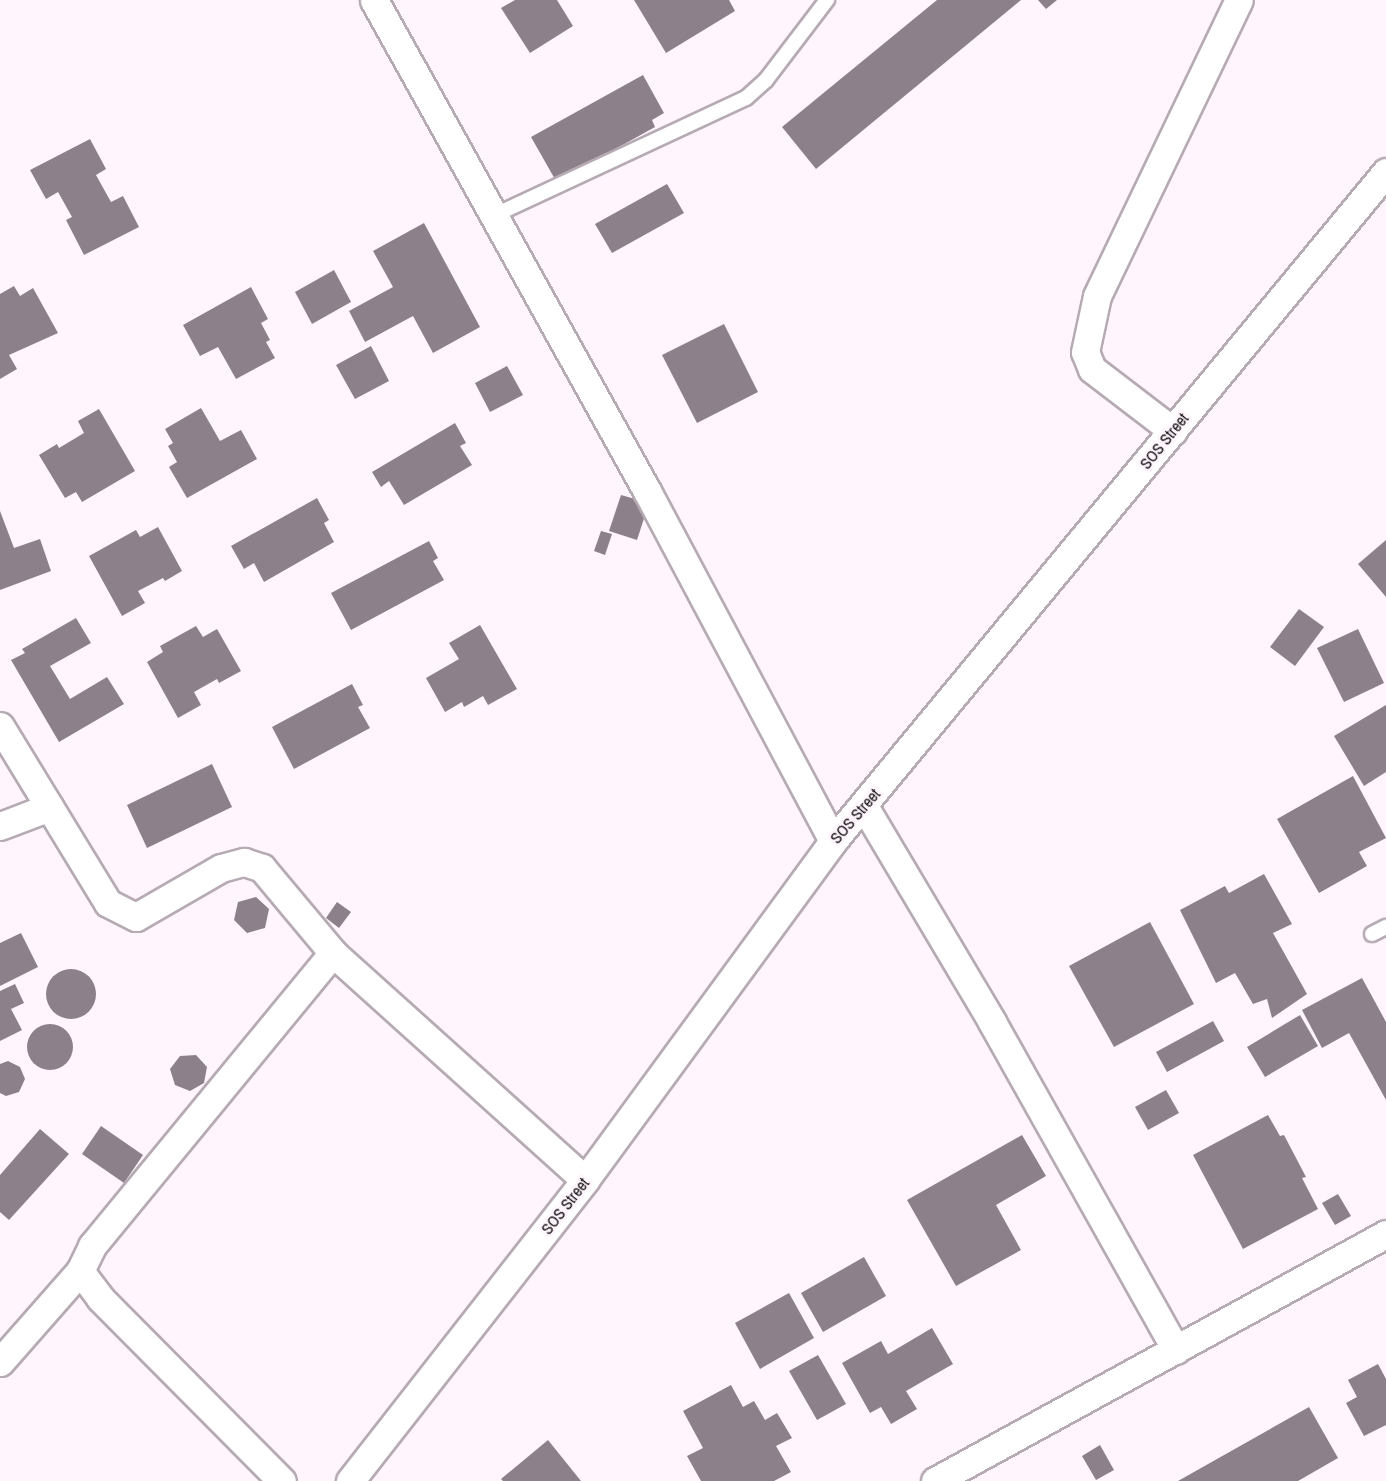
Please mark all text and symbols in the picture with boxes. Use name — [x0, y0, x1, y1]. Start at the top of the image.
street label: SOS Street — [1136, 409, 1192, 473]
street label: SOS Street — [826, 785, 884, 847]
street label: SOS Street — [537, 1174, 593, 1238]

